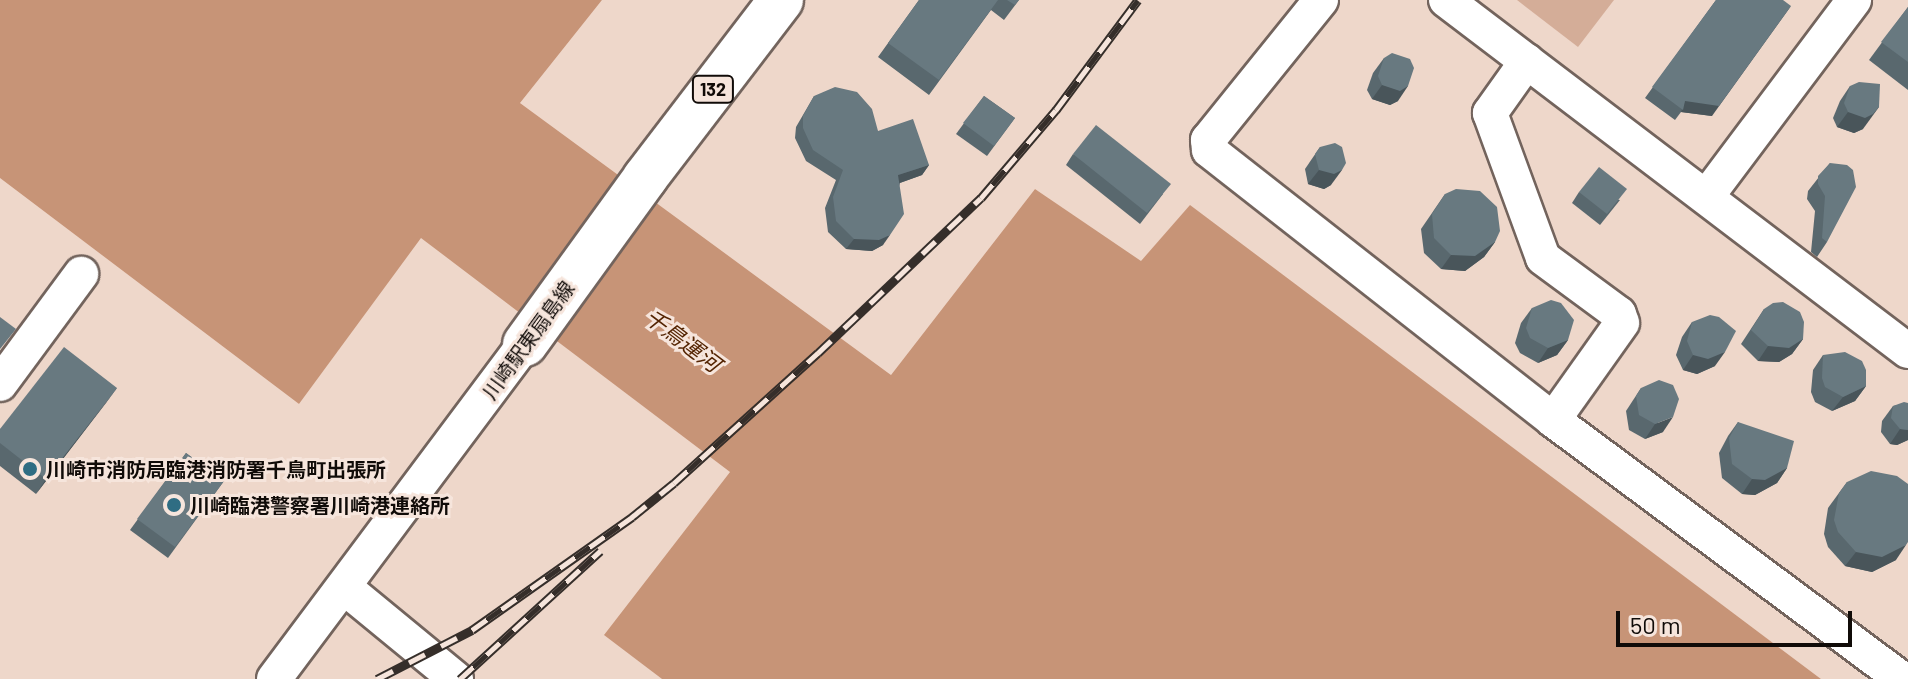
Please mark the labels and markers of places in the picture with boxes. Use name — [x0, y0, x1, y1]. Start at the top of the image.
place label: 川崎市消防局臨港消防署千鳥町出張所 — [46, 457, 386, 481]
marker: 川崎市消防局臨港消防署千鳥町出張所 — [21, 460, 39, 478]
place label: 川崎臨港警察署川崎港連絡所 — [190, 493, 450, 517]
marker: 川崎臨港警察署川崎港連絡所 — [165, 496, 183, 514]

